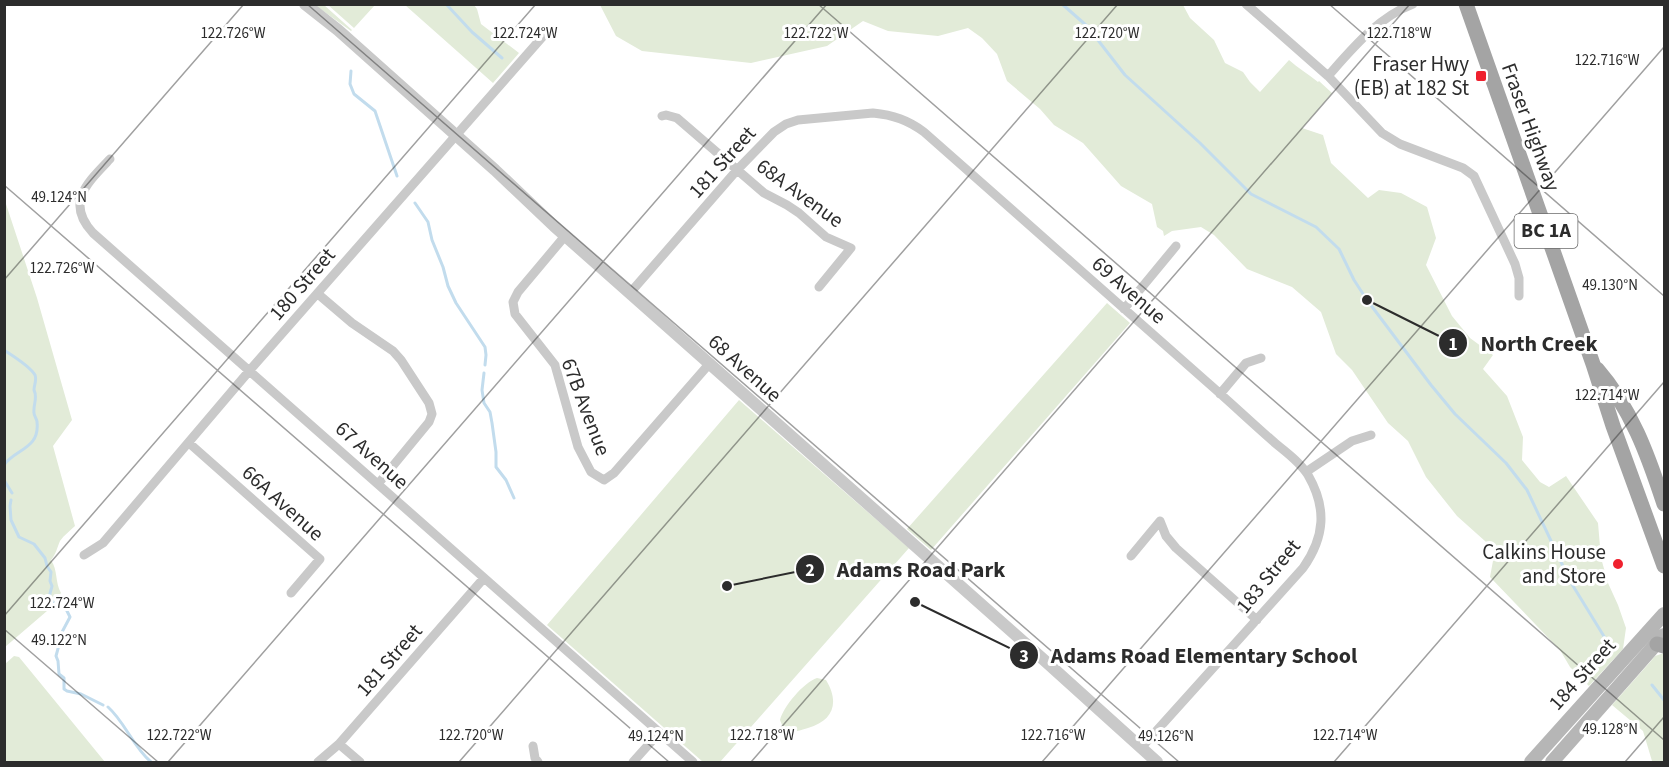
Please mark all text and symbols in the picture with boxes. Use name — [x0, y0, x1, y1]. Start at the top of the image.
text: 122.726°W — [200, 23, 266, 44]
text: 122.724°W — [492, 23, 558, 44]
text: 122.722°W — [783, 23, 849, 44]
text: 122.720°W — [1074, 23, 1140, 44]
text: 122.718°W — [1366, 23, 1432, 44]
place label: Fraser Hwy (EB) at 182 St — [1354, 49, 1469, 103]
text: 122.716°W — [1574, 50, 1640, 71]
street label: Fraser Highway — [1494, 59, 1568, 195]
marker: Fraser Hwy (EB) at 182 St — [1474, 69, 1488, 83]
street label: 181 Street — [681, 119, 763, 205]
street label: 68A Avenue — [750, 151, 850, 235]
text: 49.124°N — [31, 187, 87, 208]
road number: BC 1A — [1514, 214, 1578, 248]
street label: 180 Street — [262, 241, 342, 327]
street label: 69 Avenue — [1085, 249, 1173, 331]
text: 122.726°W — [29, 258, 95, 279]
text: 49.130°N — [1582, 275, 1638, 296]
callout: North Creek — [1438, 323, 1610, 363]
street label: 68 Avenue — [702, 327, 788, 409]
text: North Creek — [1480, 328, 1598, 360]
text: 1 — [1448, 332, 1458, 357]
street label: 67B Avenue — [554, 354, 618, 460]
text: 122.714°W — [1574, 385, 1640, 406]
street label: 67 Avenue — [329, 414, 415, 496]
street label: 66A Avenue — [235, 458, 331, 548]
street label: 183 Street — [1229, 532, 1307, 620]
place label: Calkins House and Store — [1482, 537, 1606, 591]
callout: Adams Road Park — [795, 549, 1018, 589]
text: Adams Road Park — [836, 554, 1005, 586]
marker: Calkins House and Store — [1611, 557, 1625, 571]
text: 2 — [805, 558, 815, 583]
text: 122.724°W — [29, 593, 95, 614]
street label: 181 Street — [349, 617, 429, 703]
text: 49.122°N — [31, 630, 87, 651]
street label: 184 Street — [1541, 631, 1623, 717]
callout: Adams Road Elementary School — [1009, 635, 1369, 675]
text: Adams Road Elementary School — [1050, 640, 1358, 672]
text: 3 — [1019, 644, 1029, 669]
text: 49.128°N — [1582, 719, 1638, 740]
text: 122.722°W — [146, 725, 212, 746]
text: 122.720°W — [438, 725, 504, 746]
text: 122.718°W — [729, 725, 795, 746]
text: 122.716°W — [1020, 725, 1086, 746]
text: 122.714°W — [1312, 725, 1378, 746]
text: 49.124°N — [628, 726, 684, 747]
text: 49.126°N — [1138, 726, 1194, 747]

